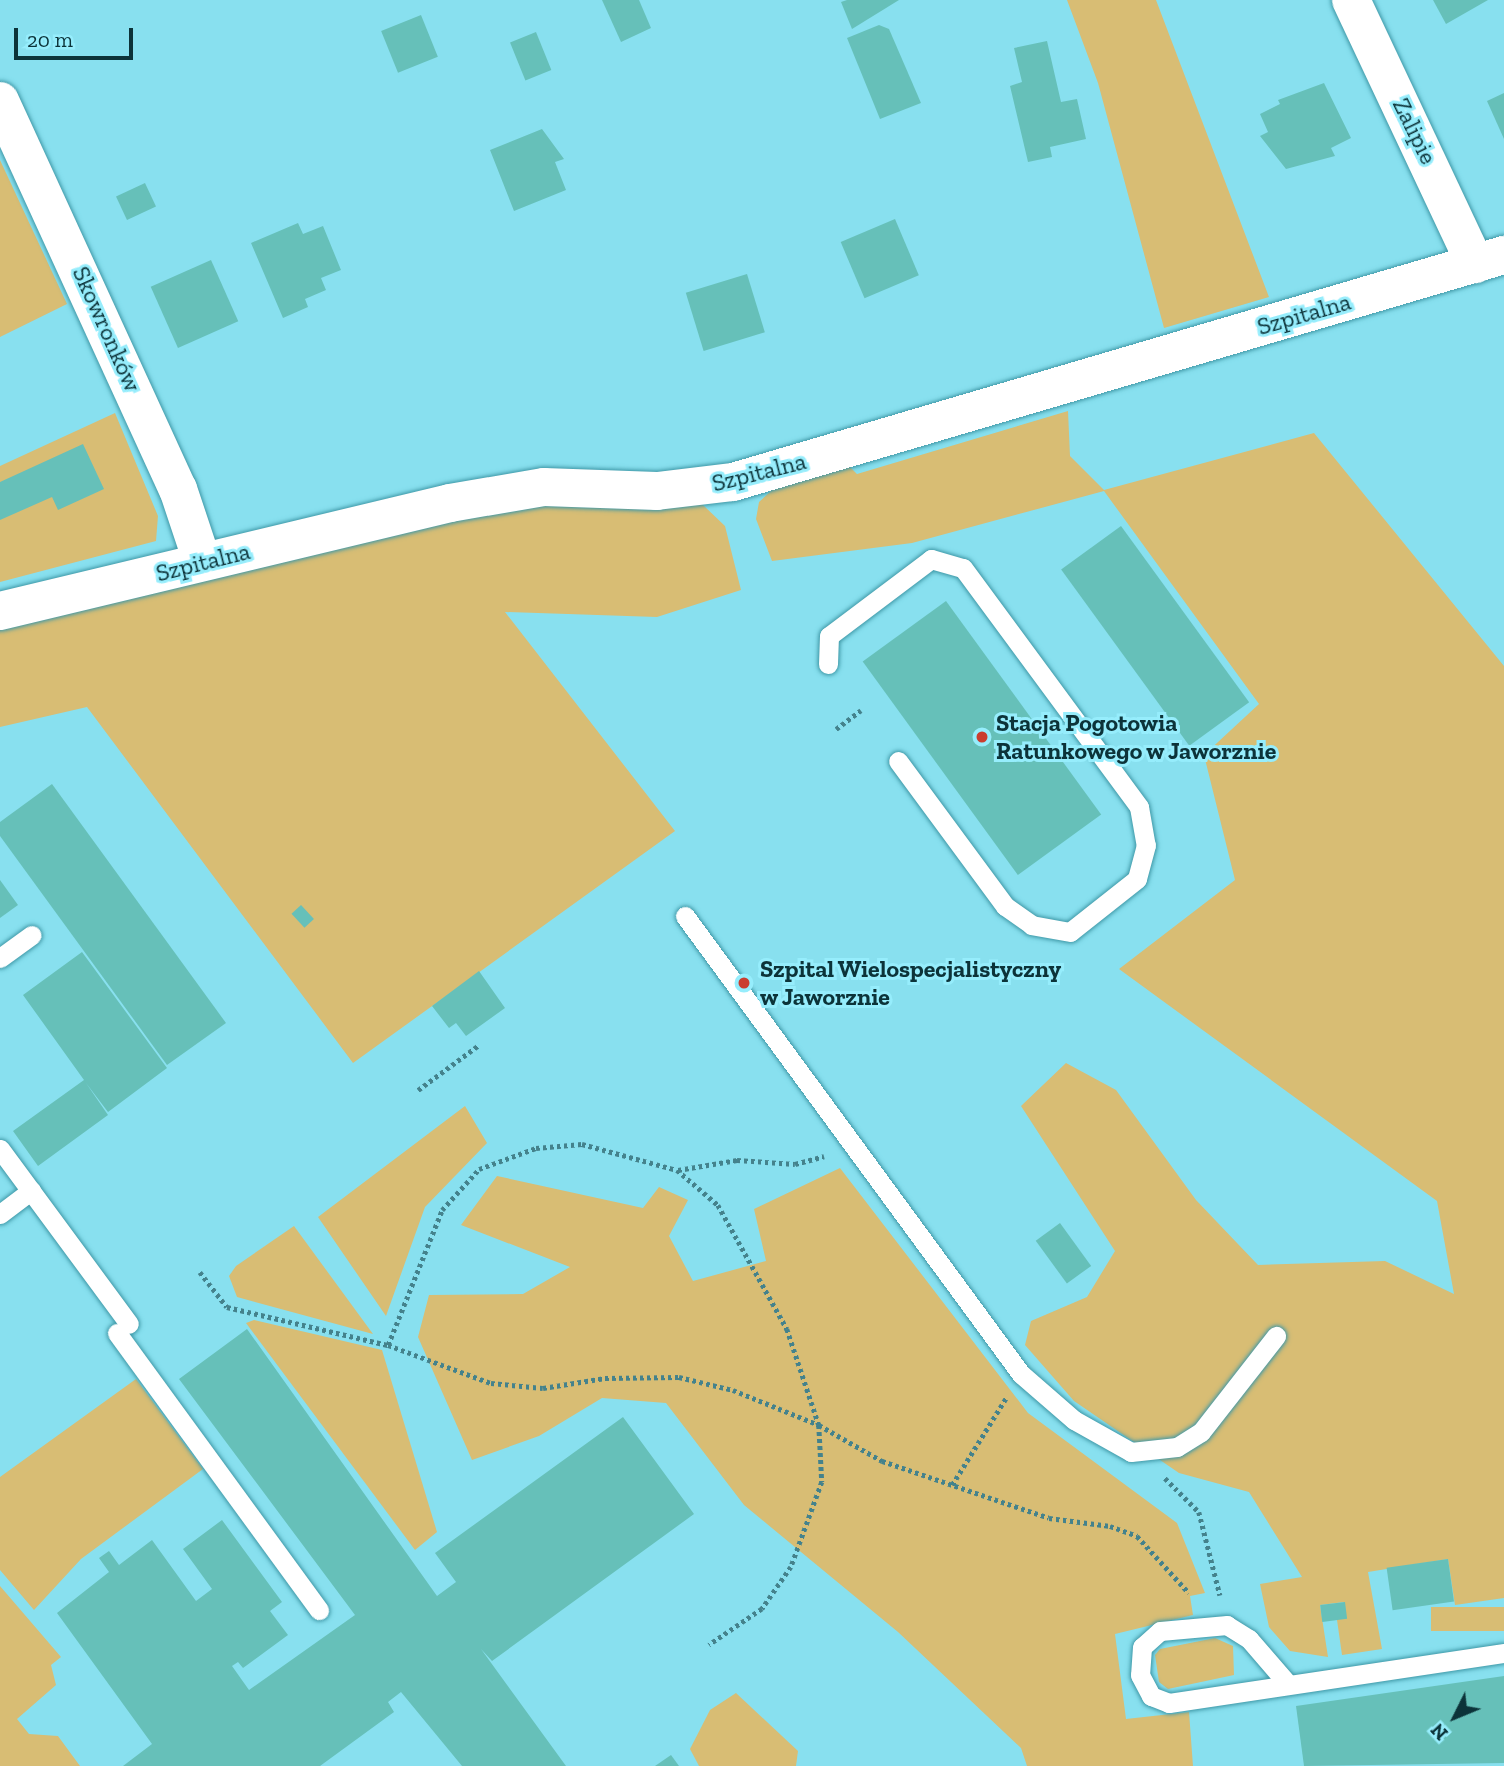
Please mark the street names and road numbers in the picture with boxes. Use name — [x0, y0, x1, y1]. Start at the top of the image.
street label: Zalipie — [1387, 93, 1443, 169]
street label: Skowronków — [67, 262, 147, 396]
street label: Szpitalna — [1254, 287, 1354, 341]
street label: Szpitalna — [709, 446, 809, 498]
street label: Szpitalna — [153, 536, 253, 588]

